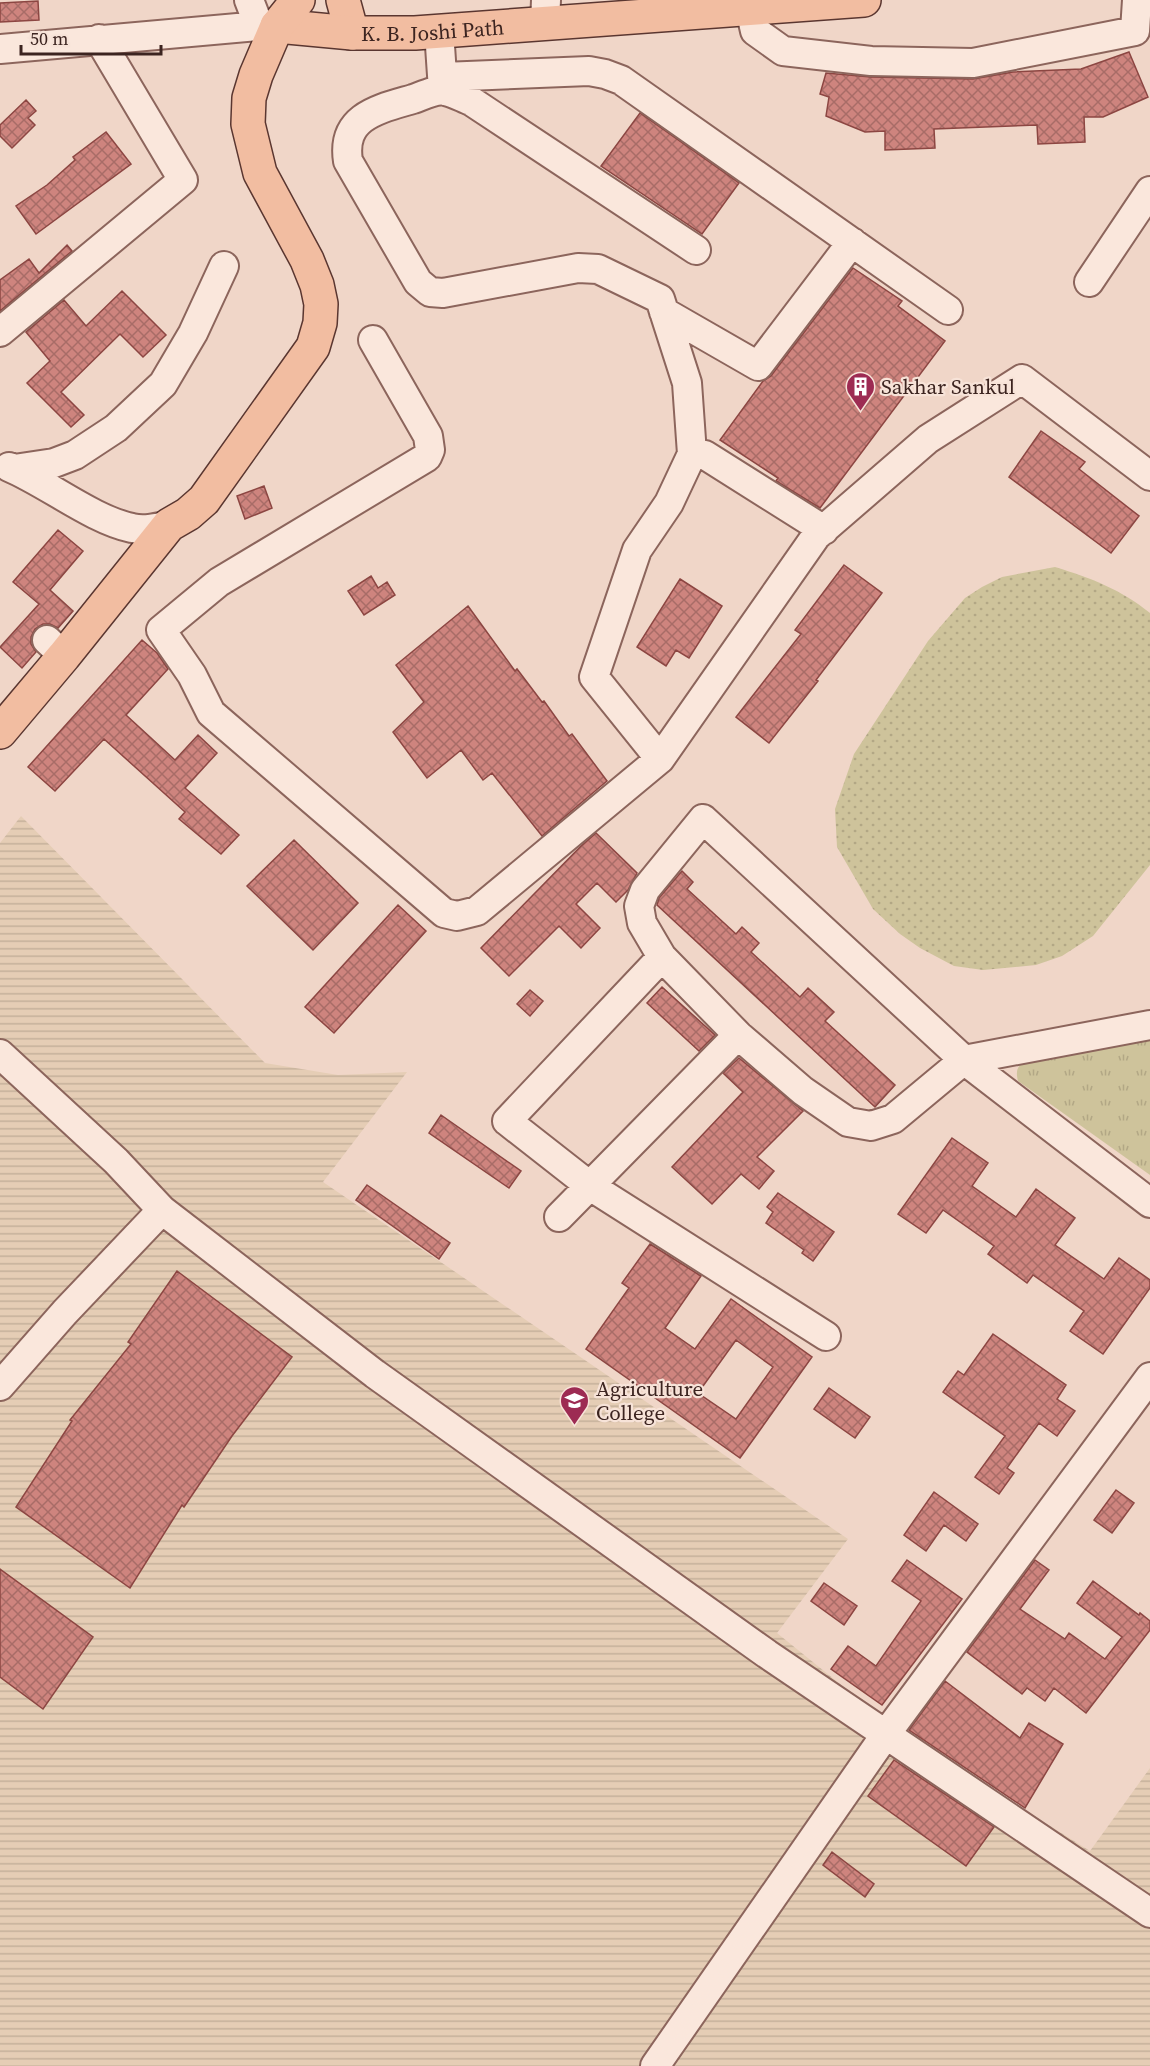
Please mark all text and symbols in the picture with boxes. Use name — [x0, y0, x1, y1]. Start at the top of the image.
street label: K. B. Joshi Path — [361, 12, 505, 48]
scale bar — [21, 18, 160, 56]
text: 50 m — [30, 26, 68, 51]
building icon: Sakhar Sankul — [844, 370, 876, 412]
place label: Sakhar Sankul — [881, 372, 1015, 401]
place label: Agriculture College — [596, 1374, 703, 1427]
school or university icon: Agriculture College — [559, 1384, 591, 1426]

